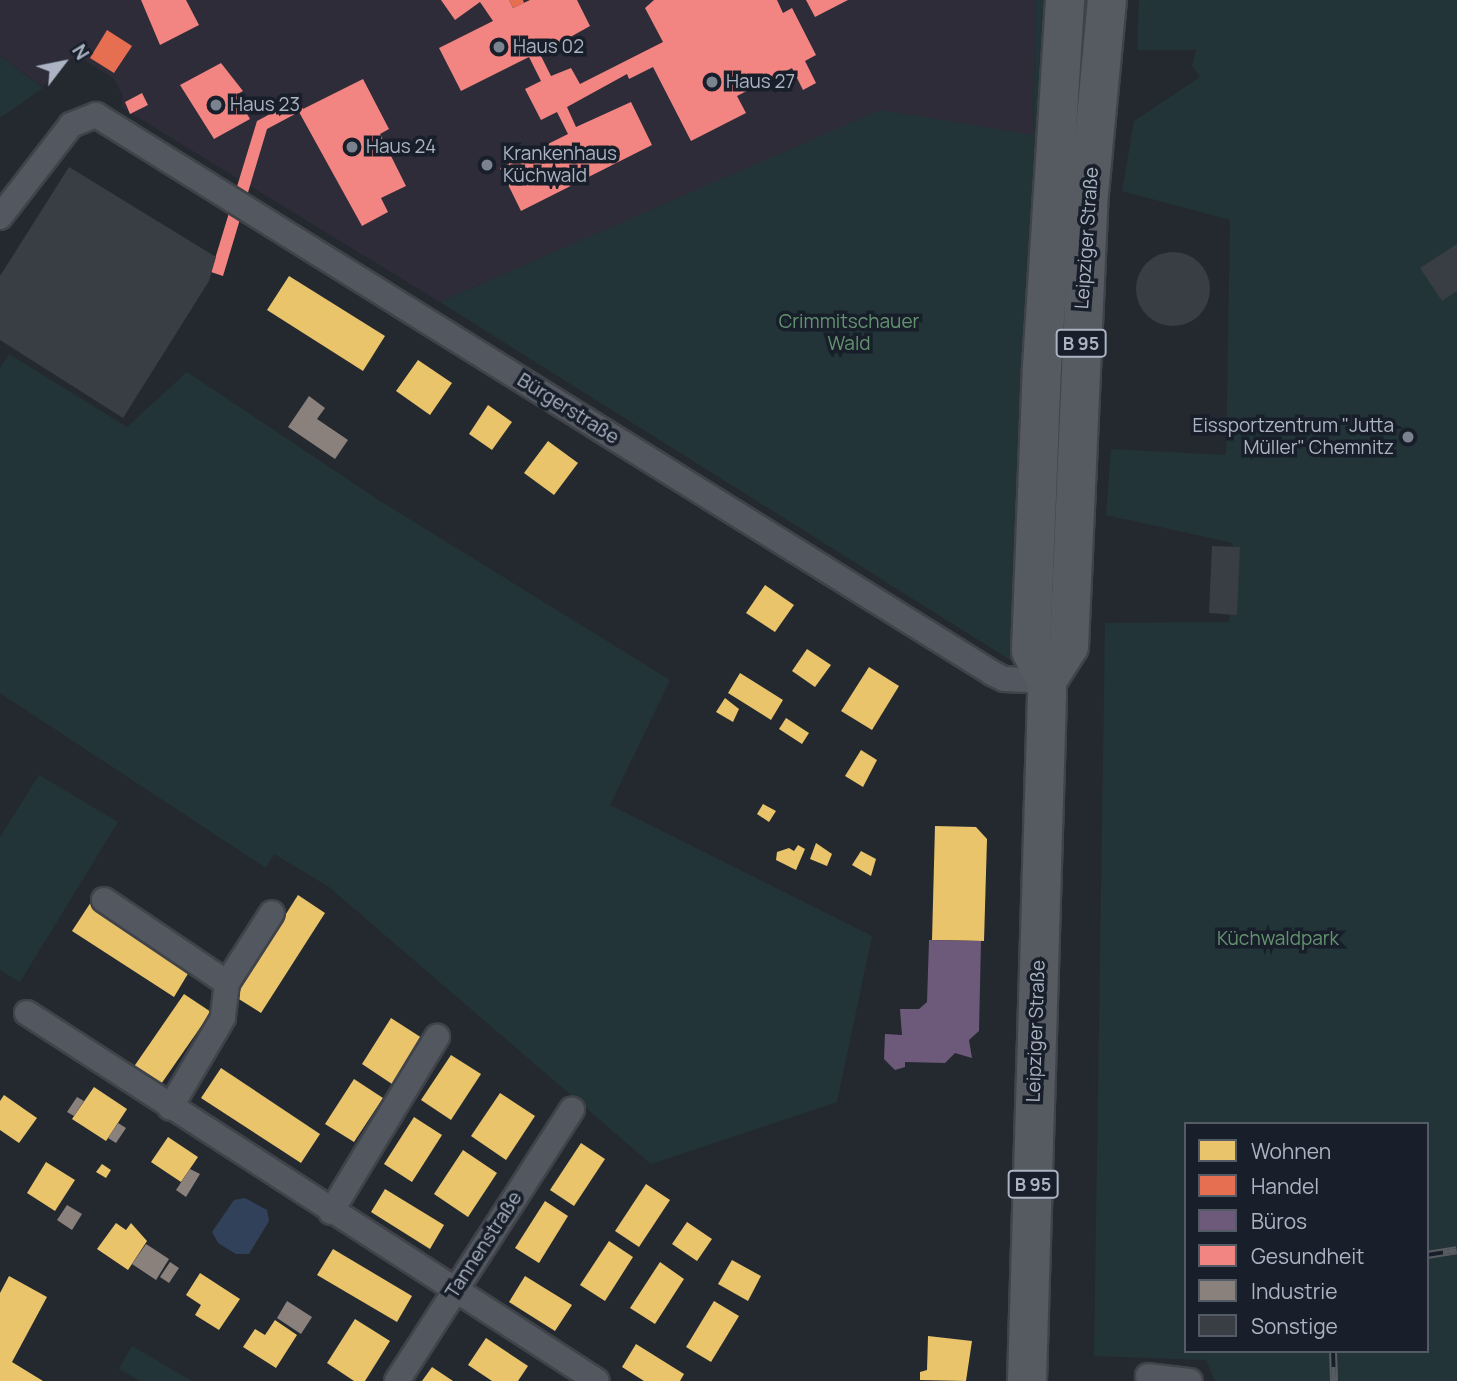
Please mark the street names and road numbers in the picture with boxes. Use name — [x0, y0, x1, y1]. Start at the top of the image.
street label: Leipziger Straße — [1071, 166, 1103, 310]
road number: B 95 — [1055, 328, 1107, 358]
street label: Bürgerstraße — [513, 369, 623, 449]
street label: Leipziger Straße — [1022, 959, 1050, 1103]
road number: B 95 — [1007, 1170, 1059, 1198]
street label: Tannenstraße — [441, 1188, 527, 1302]

